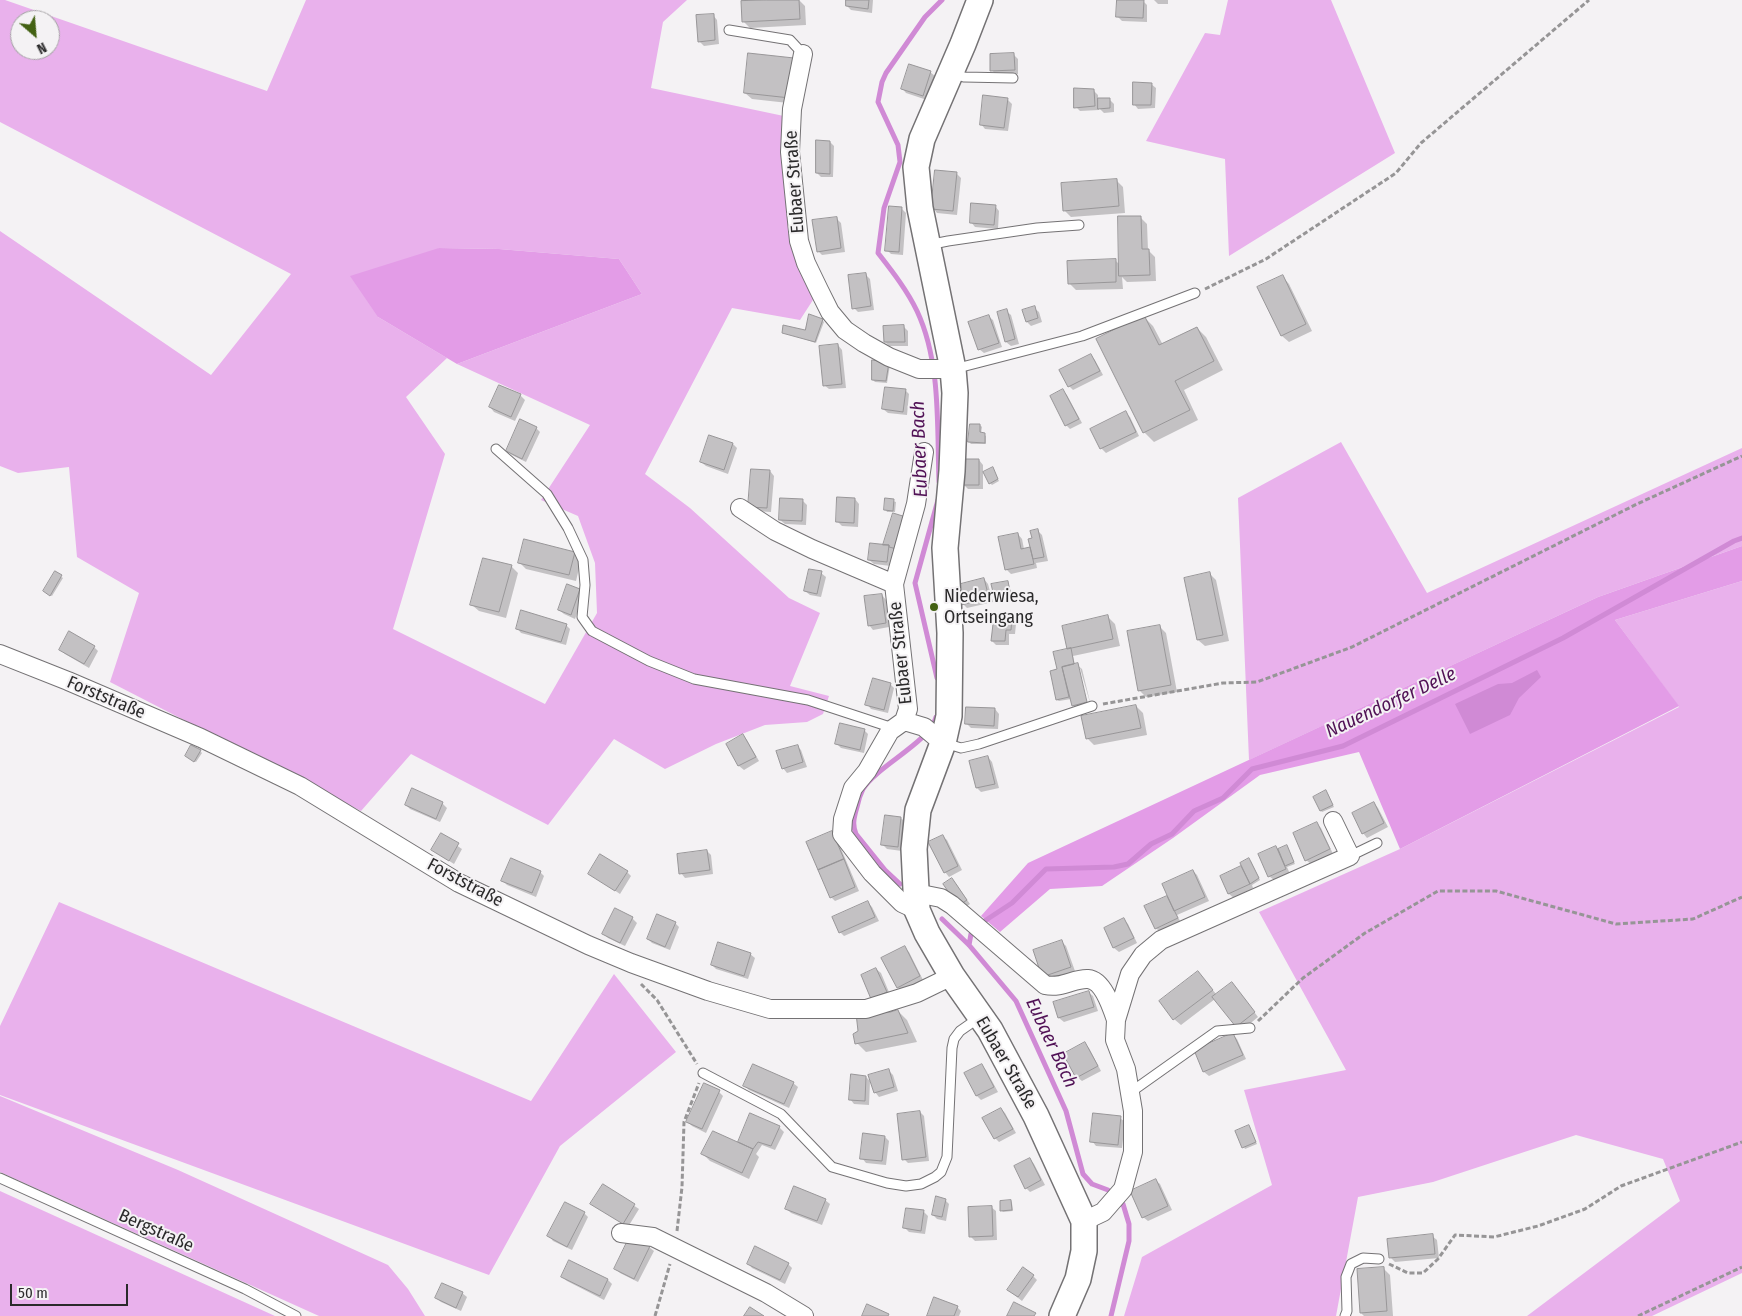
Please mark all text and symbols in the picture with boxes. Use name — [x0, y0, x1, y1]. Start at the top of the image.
north arrow — [10, 10, 60, 60]
text: N — [34, 38, 49, 57]
street label: Eubaer Straße — [781, 130, 809, 234]
water label: Eubaer Bach — [907, 400, 933, 498]
place label: Niederwiesa, Ortseingang — [944, 586, 1039, 628]
street label: Eubaer Straße — [885, 601, 917, 705]
marker: Niederwiesa, Ortseingang — [928, 601, 940, 613]
water label: Nauendorfer Delle — [1322, 663, 1460, 743]
street label: Forststraße — [64, 672, 148, 724]
street label: Forststraße — [423, 854, 507, 912]
water label: Eubaer Bach — [1020, 994, 1082, 1092]
street label: Eubaer Straße — [971, 1013, 1041, 1113]
street label: Bergstraße — [115, 1205, 197, 1257]
scale bar — [12, 1274, 130, 1306]
text: 50 m — [18, 1284, 48, 1302]

